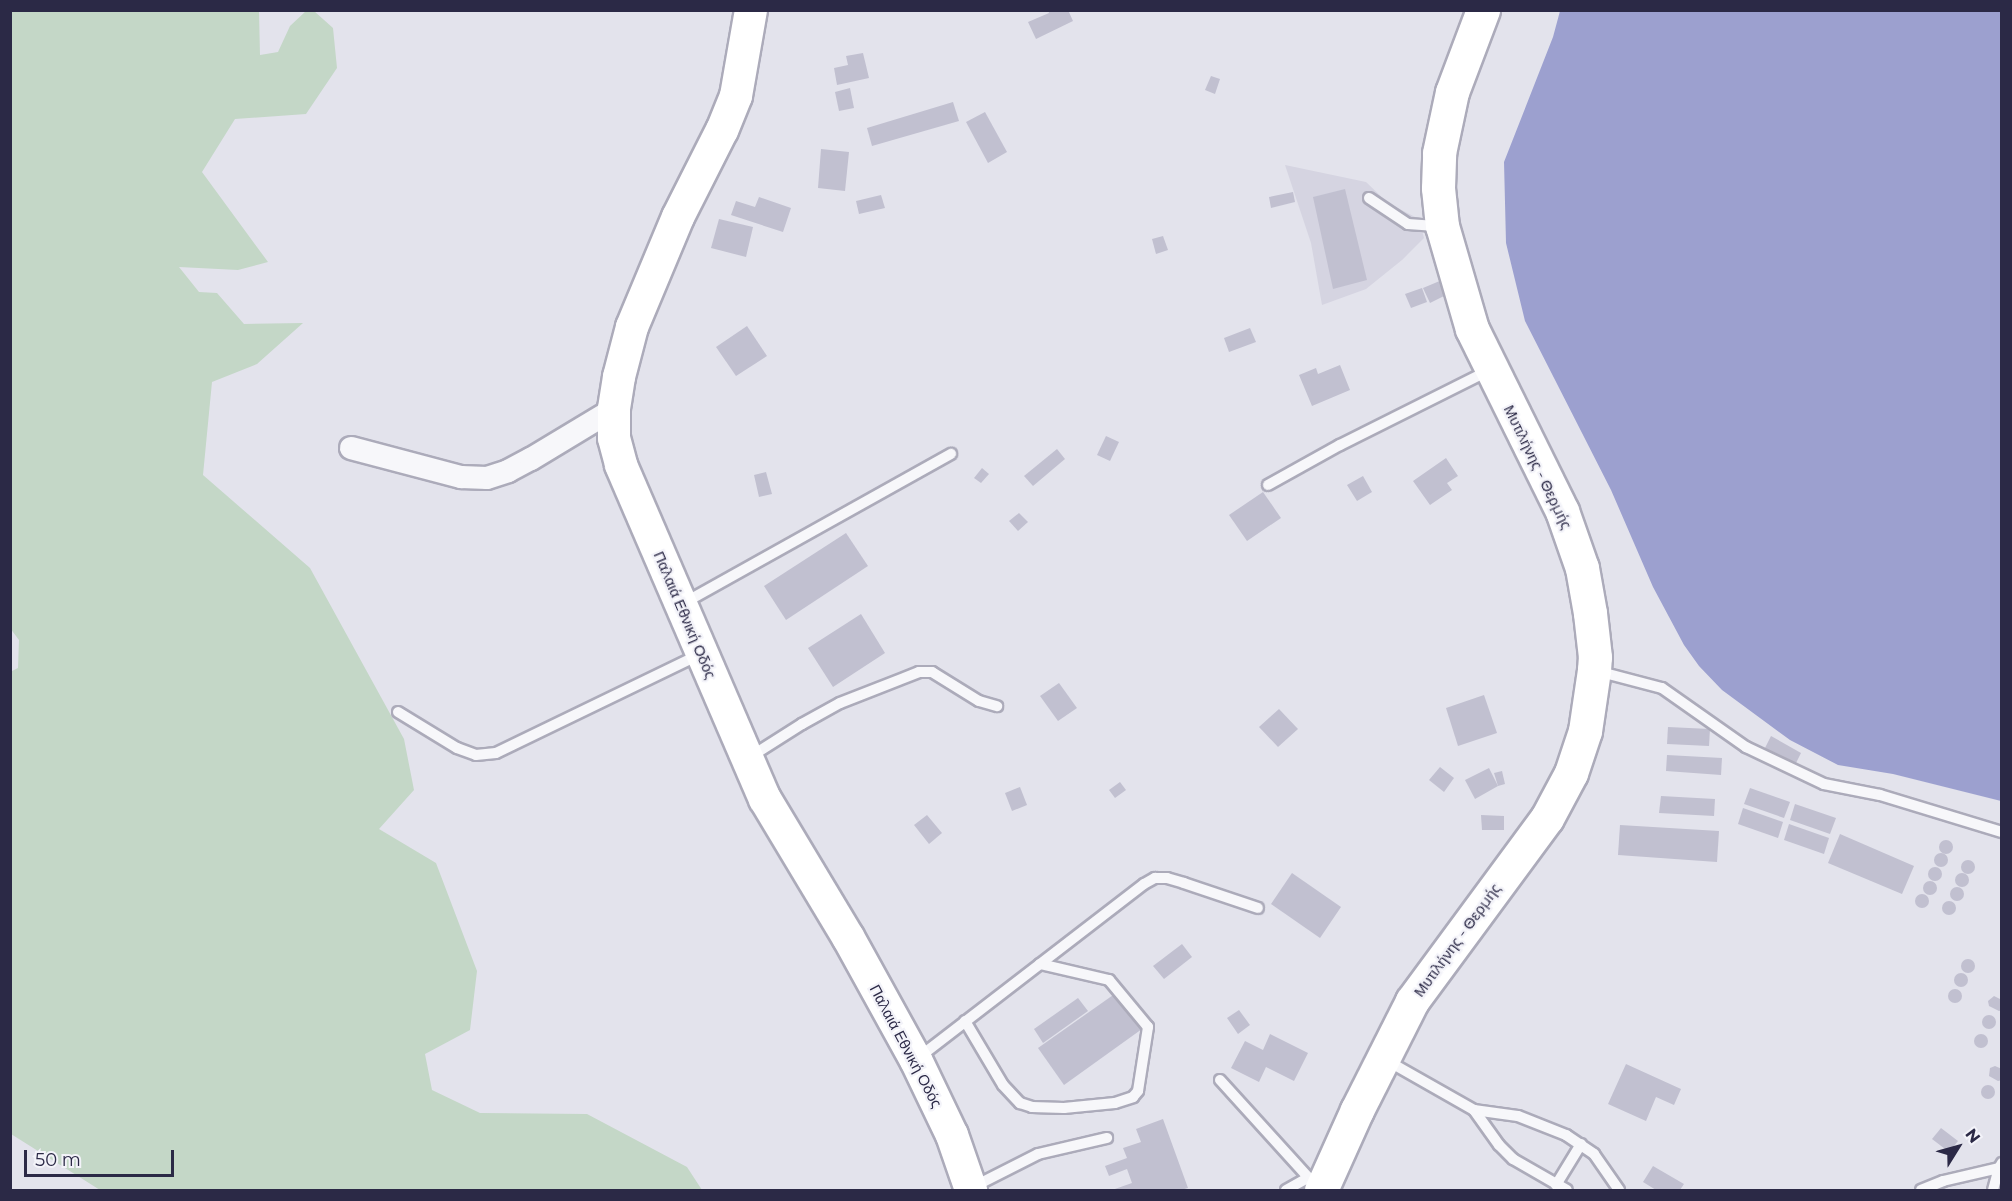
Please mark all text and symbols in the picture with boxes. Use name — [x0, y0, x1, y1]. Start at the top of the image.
street label: Μυτιλήνης - Θερμής — [1500, 402, 1576, 532]
street label: Παλαιά Εθνική Οδός — [650, 549, 720, 681]
street label: Μυτιλήνης - Θερμής — [1410, 880, 1504, 1000]
street label: Παλαιά Εθνική Οδός — [866, 981, 946, 1111]
north arrow — [1928, 1117, 1988, 1177]
text: N — [1961, 1125, 1984, 1147]
scale bar — [27, 1138, 177, 1176]
text: 50 m — [35, 1149, 81, 1171]

